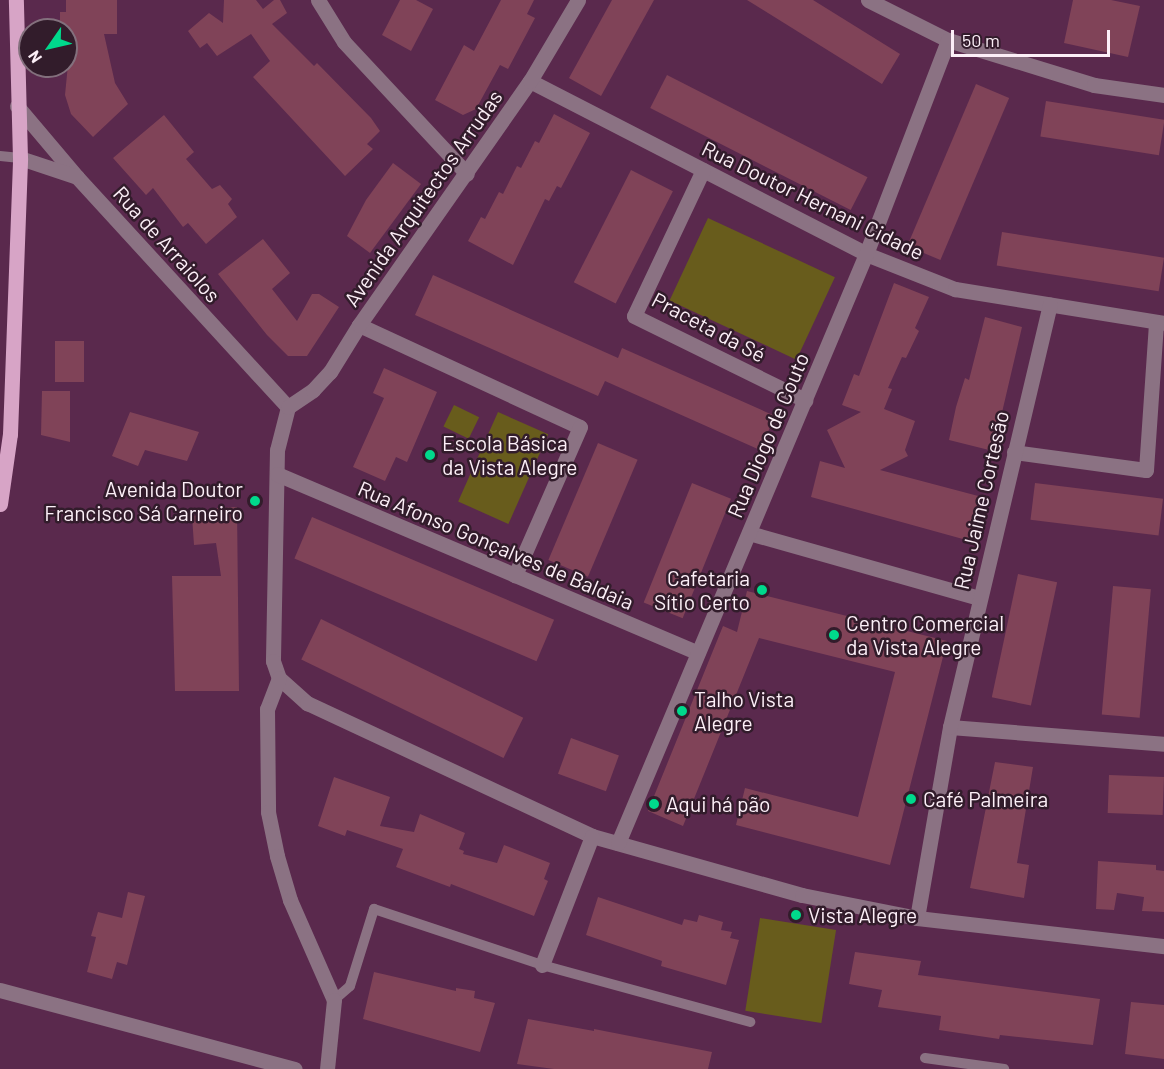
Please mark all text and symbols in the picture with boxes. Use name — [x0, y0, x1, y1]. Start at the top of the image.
north arrow — [18, 18, 78, 78]
scale bar — [954, 18, 1113, 56]
text: 50 m — [962, 29, 1000, 51]
text: N — [23, 48, 45, 67]
street label: Avenida Arquitectos Arrudas — [339, 85, 507, 311]
street label: Rua Doutor Hernani Cidade — [698, 135, 928, 265]
street label: Rua de Arraiolos — [108, 181, 226, 307]
street label: Praceta da Sé — [648, 287, 770, 367]
street label: Rua Diogo de Couto — [722, 349, 814, 521]
street label: Rua Jaime Cortesão — [948, 408, 1014, 592]
place label: Escola Básica da Vista Alegre — [442, 430, 578, 480]
marker: Escola Básica da Vista Alegre — [423, 448, 437, 462]
street label: Rua Afonso Gonçalves de Baldaia — [354, 475, 638, 615]
place label: Avenida Doutor Francisco Sá Carneiro — [44, 476, 243, 526]
marker: Avenida Doutor Francisco Sá Carneiro — [248, 494, 262, 508]
place label: Cafetaria Sítio Certo — [654, 565, 750, 615]
marker: Cafetaria Sítio Certo — [755, 583, 769, 597]
place label: Centro Comercial da Vista Alegre — [846, 610, 1004, 660]
marker: Centro Comercial da Vista Alegre — [827, 628, 841, 642]
place label: Talho Vista Alegre — [694, 686, 794, 736]
marker: Talho Vista Alegre — [675, 704, 689, 718]
place label: Café Palmeira — [923, 786, 1048, 812]
place label: Aqui há pão — [666, 791, 771, 817]
marker: Café Palmeira — [904, 792, 918, 806]
marker: Aqui há pão — [647, 797, 661, 811]
place label: Vista Alegre — [808, 902, 917, 928]
marker: Vista Alegre — [789, 908, 803, 922]

